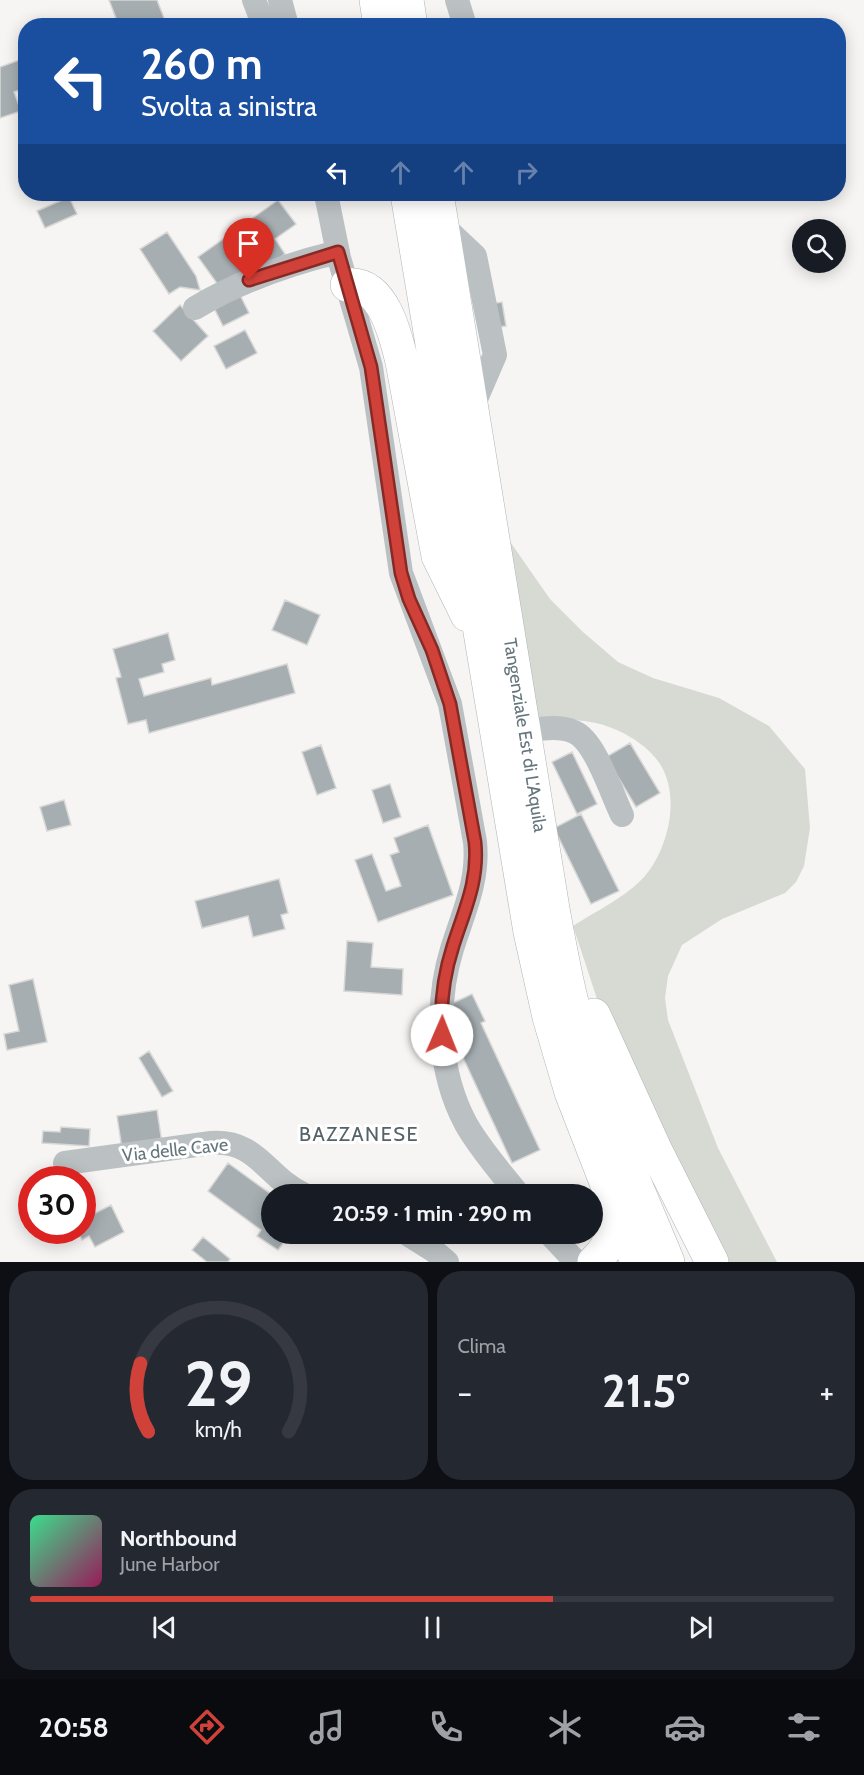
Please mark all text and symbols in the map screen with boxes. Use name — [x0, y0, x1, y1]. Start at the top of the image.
text: 260 m — [141, 38, 262, 90]
icon: left — [42, 42, 120, 120]
text: Svolta a sinistra — [141, 90, 317, 123]
icon: left — [321, 156, 354, 189]
icon: ahead — [384, 156, 417, 189]
icon: ahead — [447, 156, 480, 189]
icon: right — [510, 156, 543, 189]
pin — [223, 218, 274, 280]
map controls — [792, 219, 846, 273]
button: search — [792, 219, 846, 273]
icon: arrive — [232, 227, 265, 260]
street label: Tangenziale Est di L'Aquila — [499, 637, 551, 834]
position arrow — [410, 1003, 474, 1067]
district label: BAZZANESE — [299, 1122, 419, 1146]
street label: Via delle Cave — [121, 1133, 229, 1167]
speed limit sign: 30 — [18, 1166, 96, 1244]
text: 20:59 · 1 min · 290 m — [332, 1200, 532, 1227]
text: Clima — [458, 1334, 506, 1358]
text: 29 — [184, 1346, 252, 1422]
text: 21.5° — [602, 1364, 690, 1418]
text: − — [458, 1372, 472, 1412]
text: + — [819, 1372, 834, 1412]
text: km/h — [195, 1417, 242, 1443]
text: Northbound — [120, 1525, 237, 1552]
text: June Harbor — [120, 1552, 220, 1576]
icon: previous — [148, 1611, 181, 1644]
icon: pause — [416, 1611, 449, 1644]
icon: next — [684, 1611, 717, 1644]
icon: directions — [186, 1706, 228, 1748]
icon: music — [306, 1706, 348, 1748]
icon: phone — [425, 1706, 467, 1748]
icon: climate — [544, 1706, 586, 1748]
icon: car — [664, 1706, 706, 1748]
icon: filters — [783, 1706, 825, 1748]
text: 20:58 — [39, 1711, 109, 1744]

